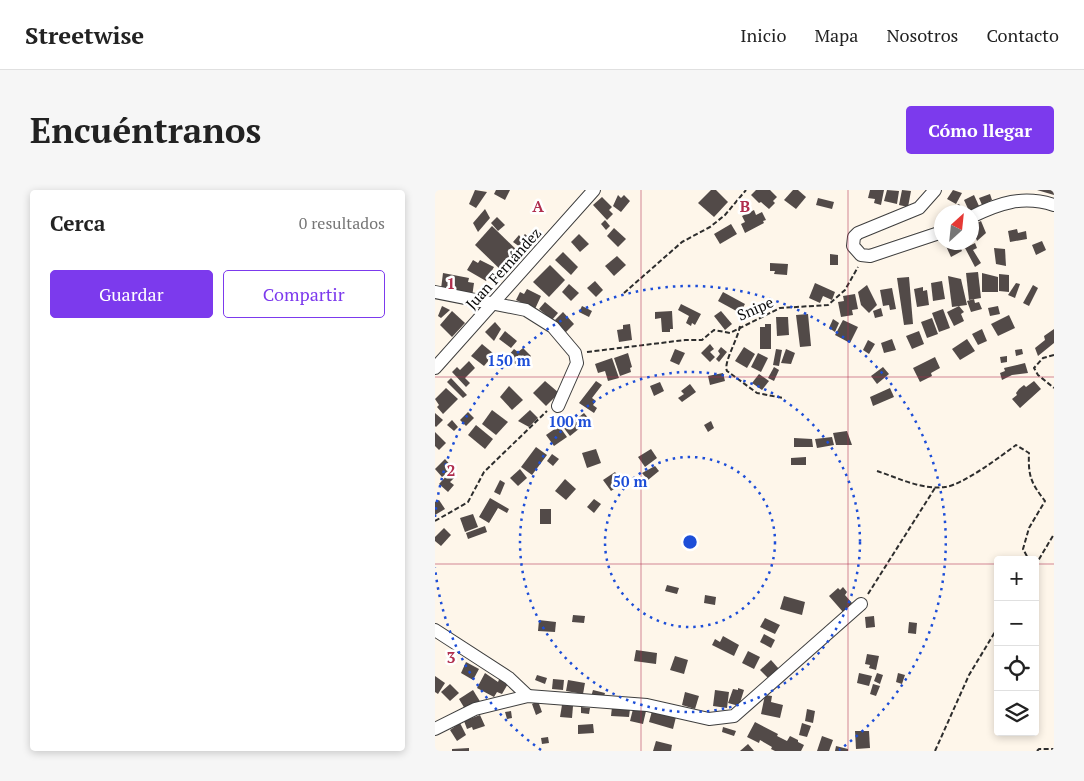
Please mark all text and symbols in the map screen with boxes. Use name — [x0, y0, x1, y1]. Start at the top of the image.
text: Streetwise — [25, 19, 144, 51]
text: Inicio — [740, 23, 786, 47]
text: Mapa — [814, 23, 858, 47]
text: Nosotros — [886, 23, 958, 47]
text: Contacto — [986, 23, 1059, 47]
button: Cómo llegar — [906, 106, 1054, 154]
text: Encuéntranos — [30, 107, 261, 153]
text: A — [532, 195, 544, 217]
text: B — [740, 195, 750, 217]
north arrow — [934, 205, 979, 250]
text: Cerca — [50, 209, 105, 237]
text: 0 resultados — [299, 212, 385, 234]
street label: Juan Fernández — [461, 223, 545, 313]
button: Guardar — [50, 270, 213, 318]
button: Compartir — [223, 270, 385, 318]
text: 1 — [446, 272, 456, 294]
street label: Snipe — [734, 291, 776, 325]
text: 150 m — [487, 350, 531, 370]
text: 100 m — [548, 411, 592, 431]
text: 2 — [446, 459, 456, 481]
text: 50 m — [613, 471, 648, 491]
centre of rings — [681, 533, 699, 551]
map controls — [994, 556, 1039, 736]
button: + — [994, 556, 1039, 601]
button: − — [994, 601, 1039, 646]
text: 3 — [446, 646, 456, 668]
button: locate — [994, 646, 1039, 691]
button: layers — [994, 691, 1039, 736]

